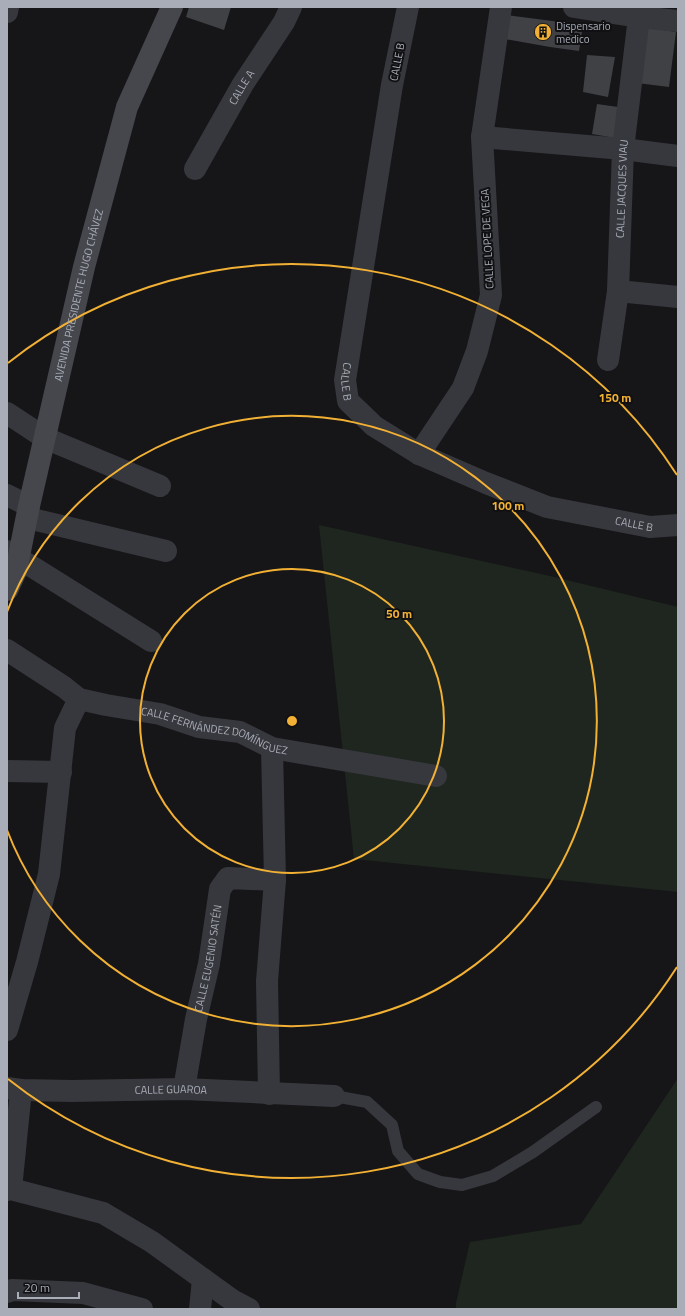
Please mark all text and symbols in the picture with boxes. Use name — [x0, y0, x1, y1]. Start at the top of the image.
place label: Dispensario medico — [556, 18, 611, 47]
building icon: Dispensario medico — [533, 22, 553, 42]
street label: CALLE B — [385, 41, 409, 82]
street label: CALLE A — [225, 66, 258, 108]
street label: CALLE JACQUES VIAU — [612, 139, 632, 238]
street label: CALLE LOPE DE VEGA — [476, 188, 498, 289]
street label: AVENIDA PRESIDENTE HUGO CHÁVEZ — [50, 207, 107, 383]
street label: CALLE B — [337, 361, 356, 402]
text: 150 m — [599, 388, 631, 407]
text: 100 m — [492, 496, 524, 515]
street label: CALLE B — [614, 512, 655, 535]
text: 50 m — [386, 604, 412, 623]
street label: CALLE FERNÁNDEZ DOMÍNGUEZ — [140, 703, 289, 759]
centre of rings — [285, 714, 299, 728]
street label: CALLE EUGENIO SATÉN — [190, 904, 226, 1013]
street label: CALLE GUAROA — [134, 1081, 208, 1098]
scale bar — [18, 1274, 79, 1300]
text: 20 m — [24, 1278, 50, 1297]

